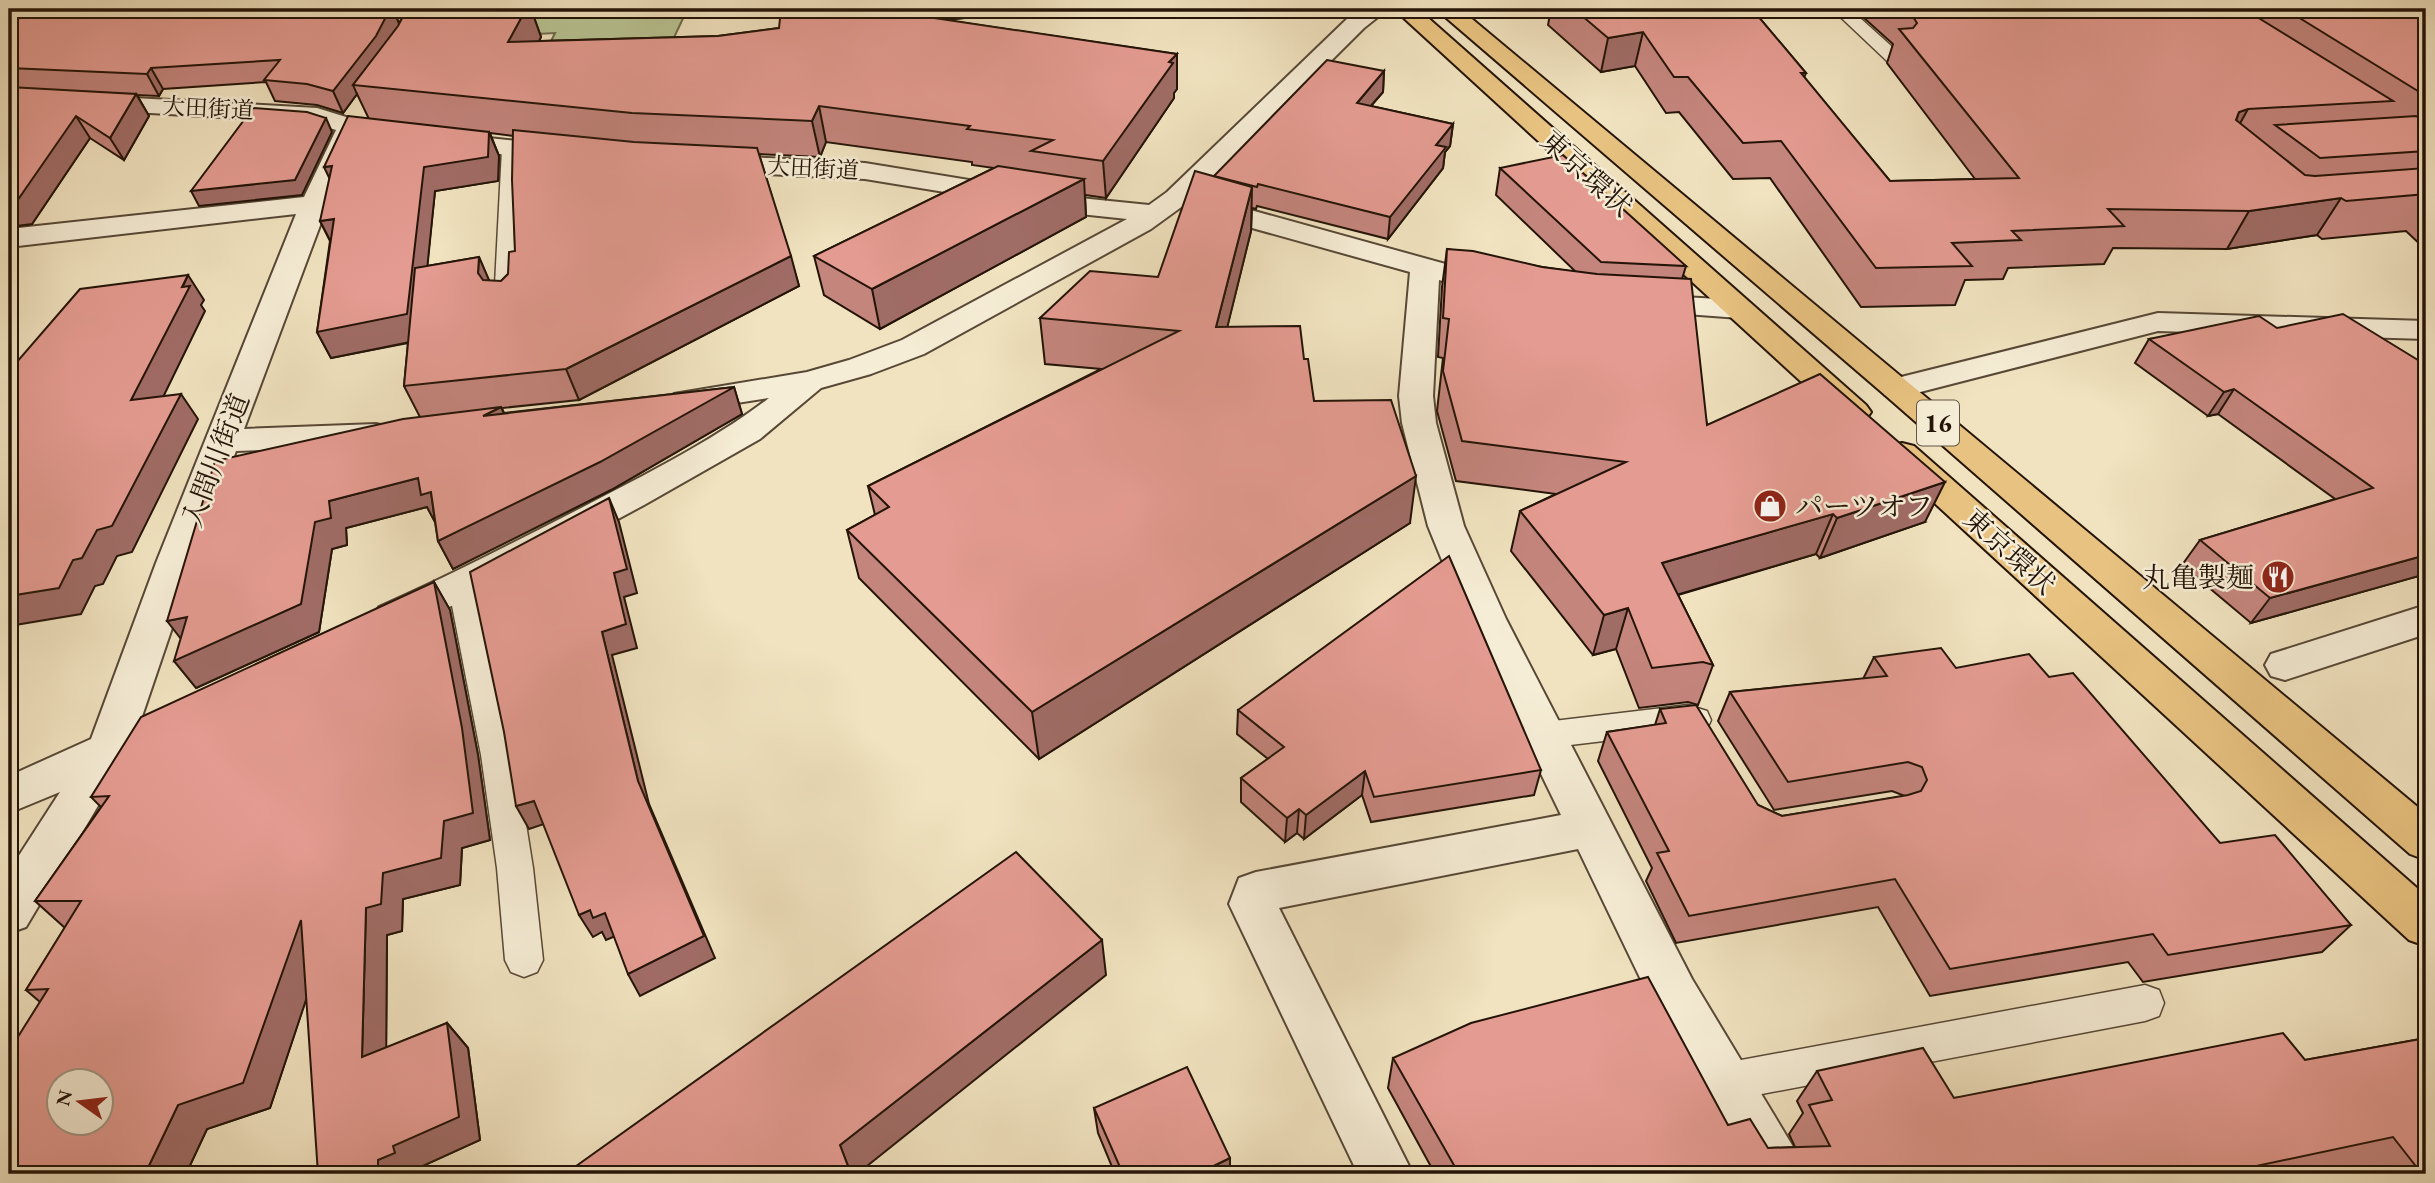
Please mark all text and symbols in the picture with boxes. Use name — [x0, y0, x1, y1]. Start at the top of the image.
street label: 大田街道 — [161, 91, 255, 125]
street label: 東京環状 — [1533, 122, 1641, 224]
street label: 大田街道 — [766, 151, 860, 185]
street label: 入間川街道 — [173, 388, 257, 532]
road number: 16 — [1917, 400, 1959, 446]
shop icon: パーツオフ — [1751, 487, 1789, 525]
place label: パーツオフ — [1795, 488, 1933, 524]
street label: 東京環状 — [1956, 500, 2064, 602]
restaurant icon: 丸亀製麺 — [2259, 558, 2297, 596]
place label: 丸亀製麺 — [2142, 559, 2254, 595]
north arrow — [46, 1068, 116, 1138]
text: N — [50, 1087, 78, 1108]

